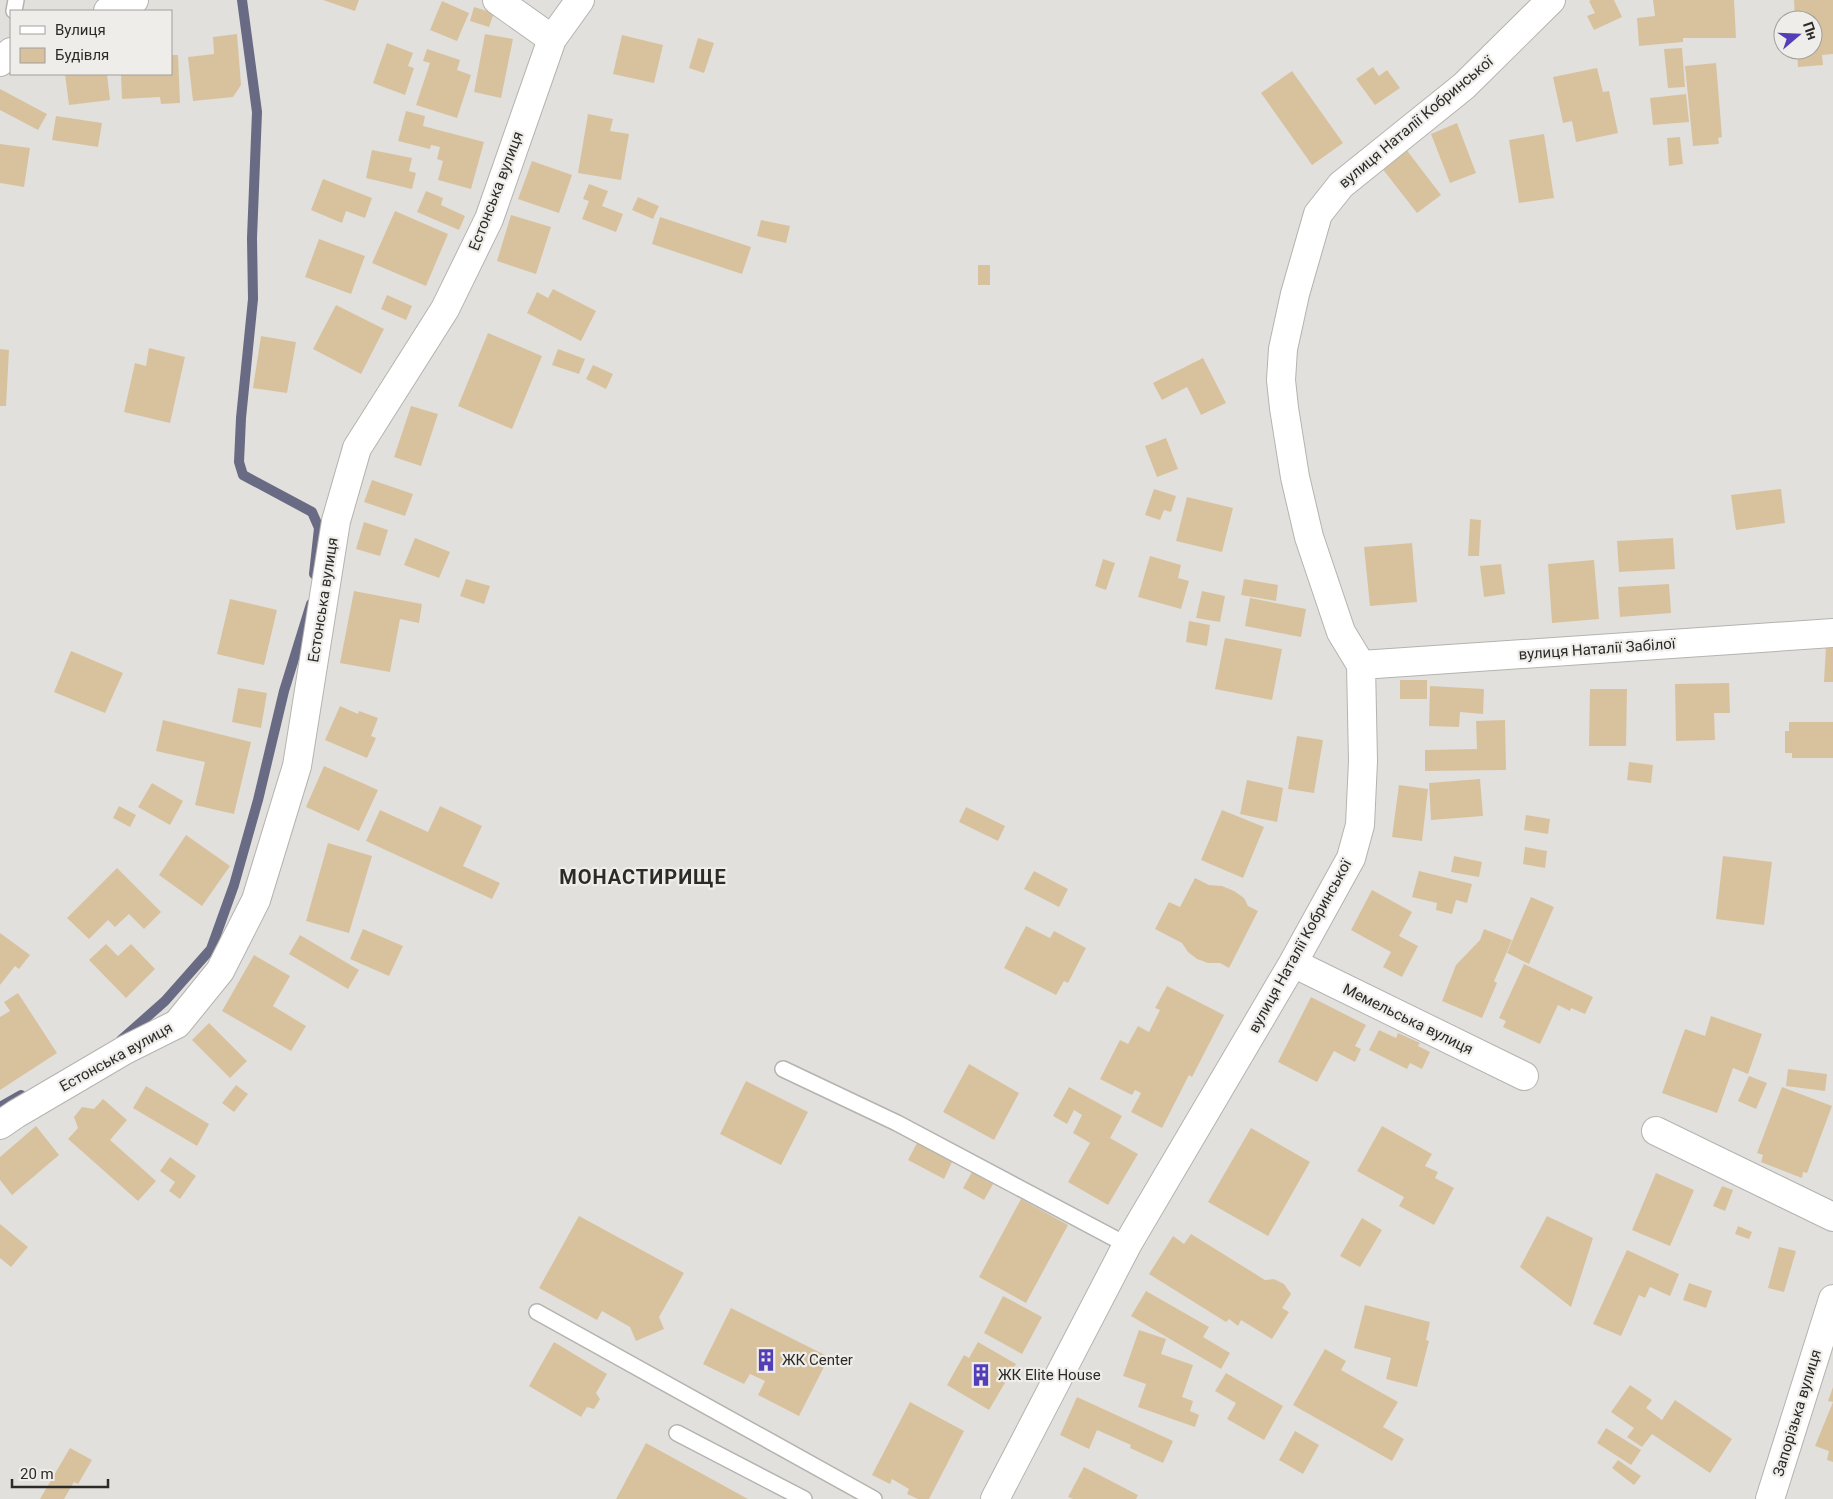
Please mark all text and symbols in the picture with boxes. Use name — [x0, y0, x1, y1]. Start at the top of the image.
legend — [10, 10, 172, 75]
north arrow — [1773, 10, 1823, 60]
text: Пн — [1800, 20, 1821, 42]
text: Вулиця — [55, 21, 106, 39]
text: Будівля — [55, 46, 109, 64]
street label: вулиця Наталії Кобринської — [1335, 51, 1498, 192]
street label: Естонська вулиця — [465, 129, 527, 253]
street label: Естонська вулиця — [304, 536, 342, 664]
street label: вулиця Наталії Забілої — [1518, 634, 1677, 663]
street label: вулиця Наталії Кобринської — [1245, 855, 1356, 1036]
district label: МОНАСТИРИЩЕ — [559, 865, 727, 889]
street label: Мемельська вулиця — [1340, 980, 1476, 1058]
street label: Естонська вулиця — [56, 1019, 176, 1095]
building icon: ЖК Center — [753, 1347, 779, 1373]
street label: Запорізька вулиця — [1769, 1347, 1825, 1479]
place label: ЖК Center — [782, 1351, 853, 1369]
building icon: ЖК Elite House — [968, 1362, 994, 1388]
place label: ЖК Elite House — [998, 1366, 1101, 1384]
scale bar — [12, 1456, 109, 1488]
text: 20 m — [20, 1465, 54, 1483]

